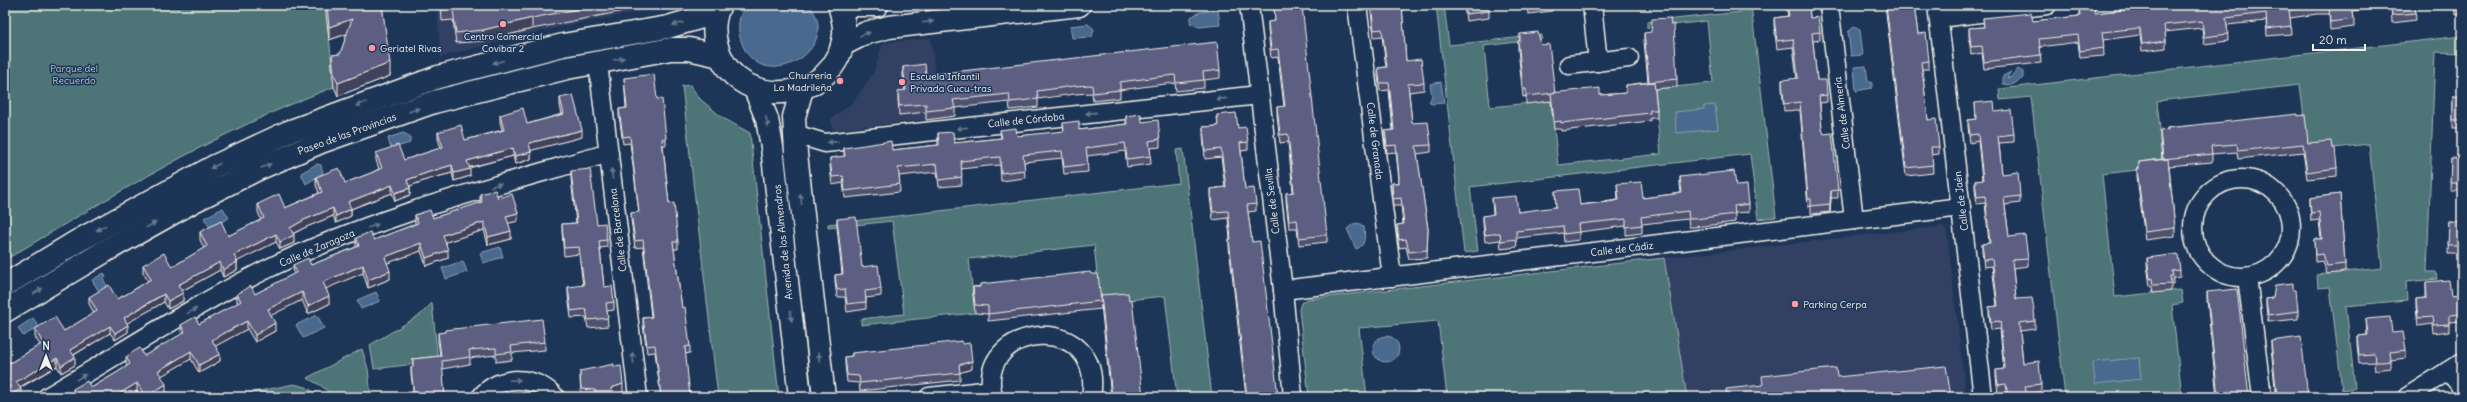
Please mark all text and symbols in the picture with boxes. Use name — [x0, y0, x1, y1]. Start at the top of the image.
marker: Centro Comercial Covibar 2 — [498, 19, 508, 29]
one-way arrow — [922, 19, 934, 26]
one-way arrow — [672, 22, 685, 28]
scale bar — [2313, 26, 2365, 52]
place label: Centro Comercial Covibar 2 — [464, 30, 542, 55]
one-way arrow — [859, 30, 871, 36]
text: 20 m — [2319, 32, 2347, 47]
place label: Geriatel Rivas — [380, 42, 442, 55]
marker: Geriatel Rivas — [367, 43, 377, 53]
one-way arrow — [613, 56, 625, 62]
one-way arrow — [492, 59, 504, 65]
park label: Parque del Recuerdo — [50, 62, 98, 87]
place label: Churrería La Madrileña — [774, 69, 832, 94]
place label: Escuela Infantil Privada Cucu-tras — [910, 70, 992, 95]
marker: Churrería La Madrileña — [835, 76, 845, 86]
street label: Calle de Almería — [1831, 76, 1853, 150]
marker: Escuela Infantil Privada Cucu-tras — [897, 77, 907, 87]
one-way arrow — [1215, 96, 1227, 102]
street label: Calle de Granada — [1364, 101, 1386, 181]
one-way arrow — [354, 102, 366, 108]
one-way arrow — [408, 106, 420, 112]
street label: Calle de Córdoba — [987, 109, 1065, 130]
street label: Paseo de las Provincias — [296, 110, 399, 158]
one-way arrow — [1085, 110, 1097, 116]
one-way arrow — [764, 116, 770, 128]
one-way arrow — [956, 124, 968, 131]
one-way arrow — [827, 139, 839, 145]
one-way arrow — [260, 162, 272, 169]
one-way arrow — [210, 163, 221, 169]
one-way arrow — [609, 167, 615, 180]
street label: Calle de Sevilla — [1261, 167, 1282, 235]
street label: Calle de Jaén — [1951, 170, 1971, 232]
one-way arrow — [491, 182, 503, 188]
street label: Avenida de los Almendros — [770, 183, 796, 300]
street label: Calle de Barcelona — [606, 187, 630, 272]
one-way arrow — [798, 193, 804, 205]
one-way arrow — [145, 222, 157, 229]
one-way arrow — [367, 222, 379, 228]
one-way arrow — [96, 225, 107, 232]
street label: Calle de Zaragoza — [277, 226, 357, 270]
street label: Calle de Cádiz — [1590, 239, 1654, 259]
one-way arrow — [33, 287, 43, 295]
place label: Parking Cerpa — [1803, 298, 1867, 311]
marker: Parking Cerpa — [1790, 299, 1800, 309]
one-way arrow — [186, 307, 198, 314]
one-way arrow — [788, 310, 794, 322]
north arrow — [26, 336, 66, 376]
text: N — [42, 339, 50, 353]
one-way arrow — [630, 352, 637, 364]
one-way arrow — [816, 352, 822, 364]
one-way arrow — [76, 373, 86, 381]
one-way arrow — [509, 377, 521, 384]

